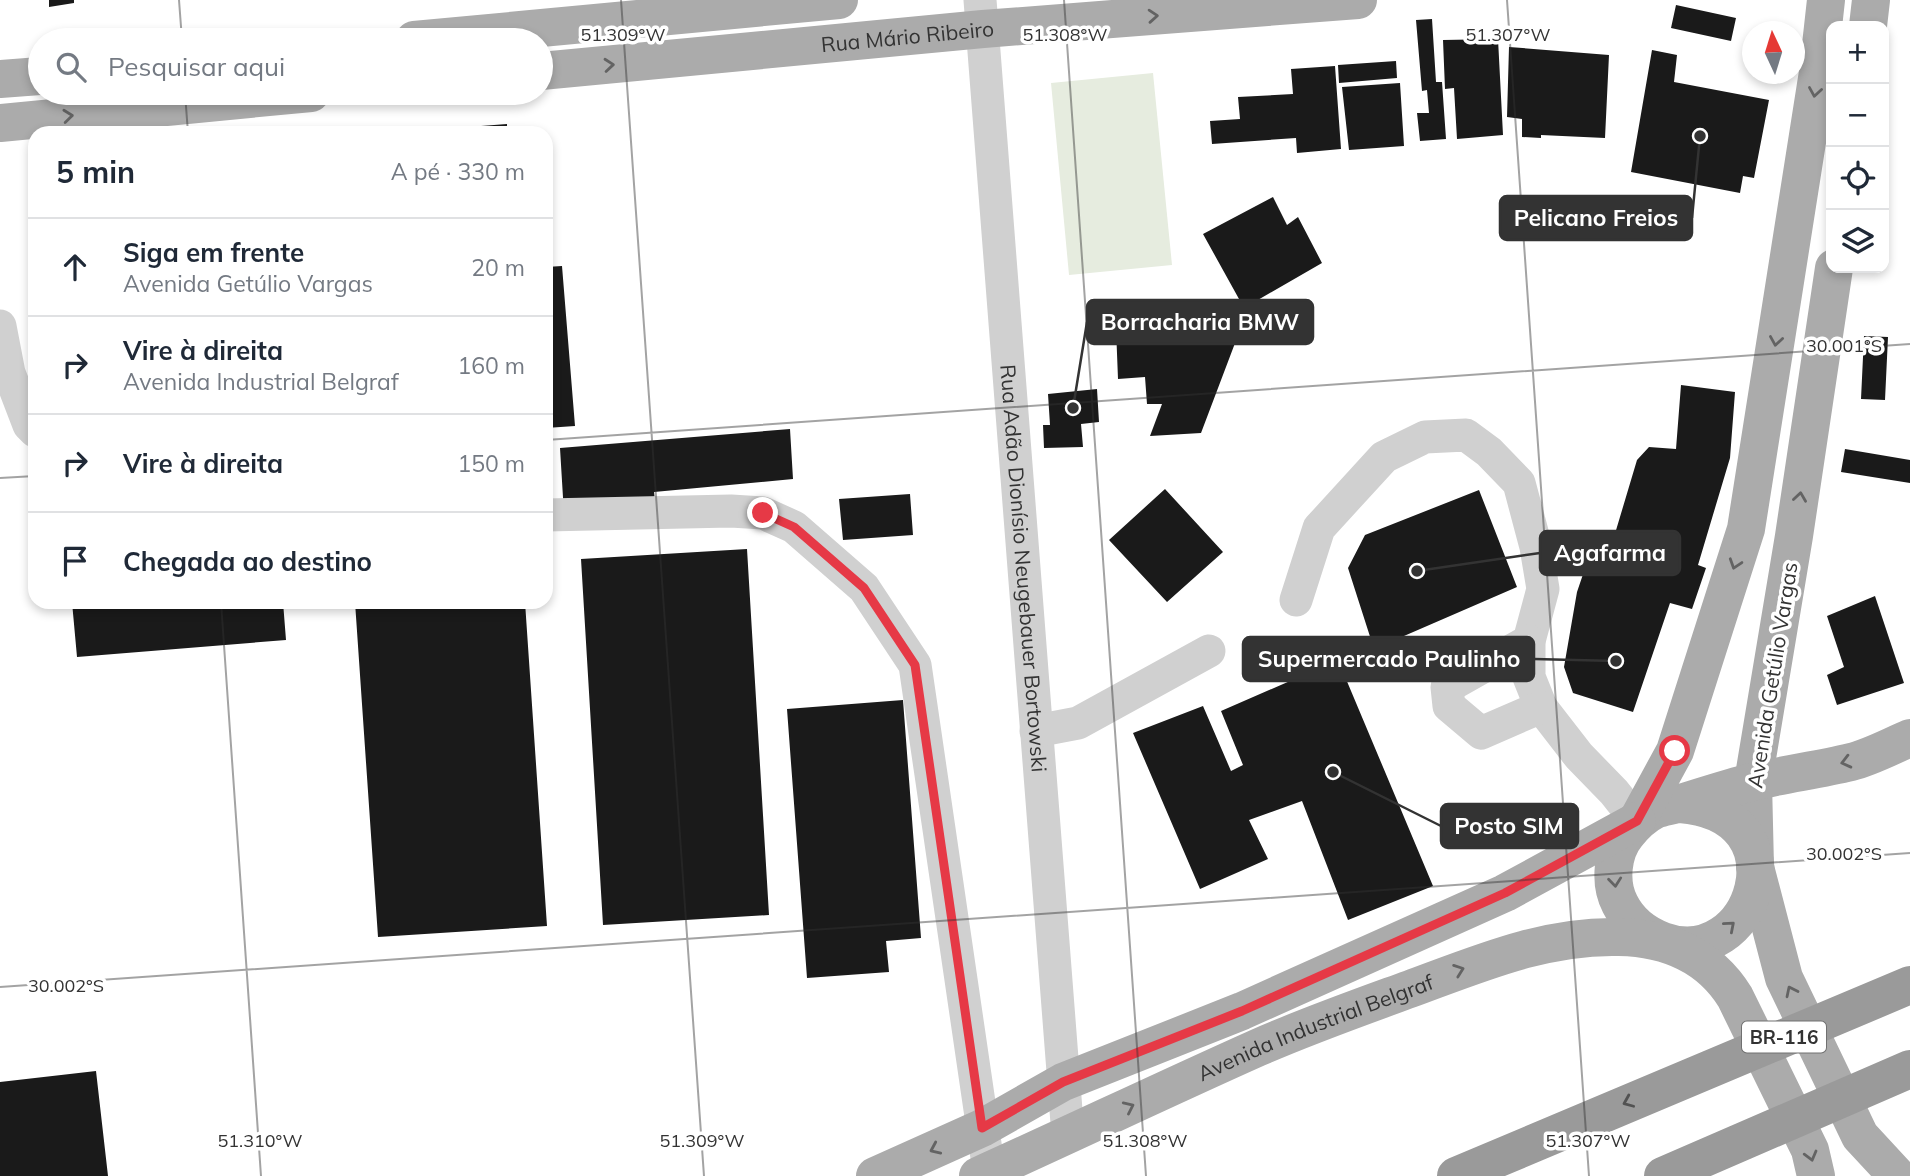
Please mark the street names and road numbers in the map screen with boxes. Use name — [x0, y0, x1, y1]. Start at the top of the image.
street label: Rua Mário Ribeiro — [820, 15, 995, 57]
street label: Rua Adão Dionísio Neugebauer Bortowski — [995, 363, 1053, 773]
street label: Avenida Getúlio Vargas — [1741, 560, 1803, 790]
street label: Avenida Industrial Belgraf — [1193, 968, 1438, 1086]
road number: BR-116 — [1742, 1021, 1826, 1052]

